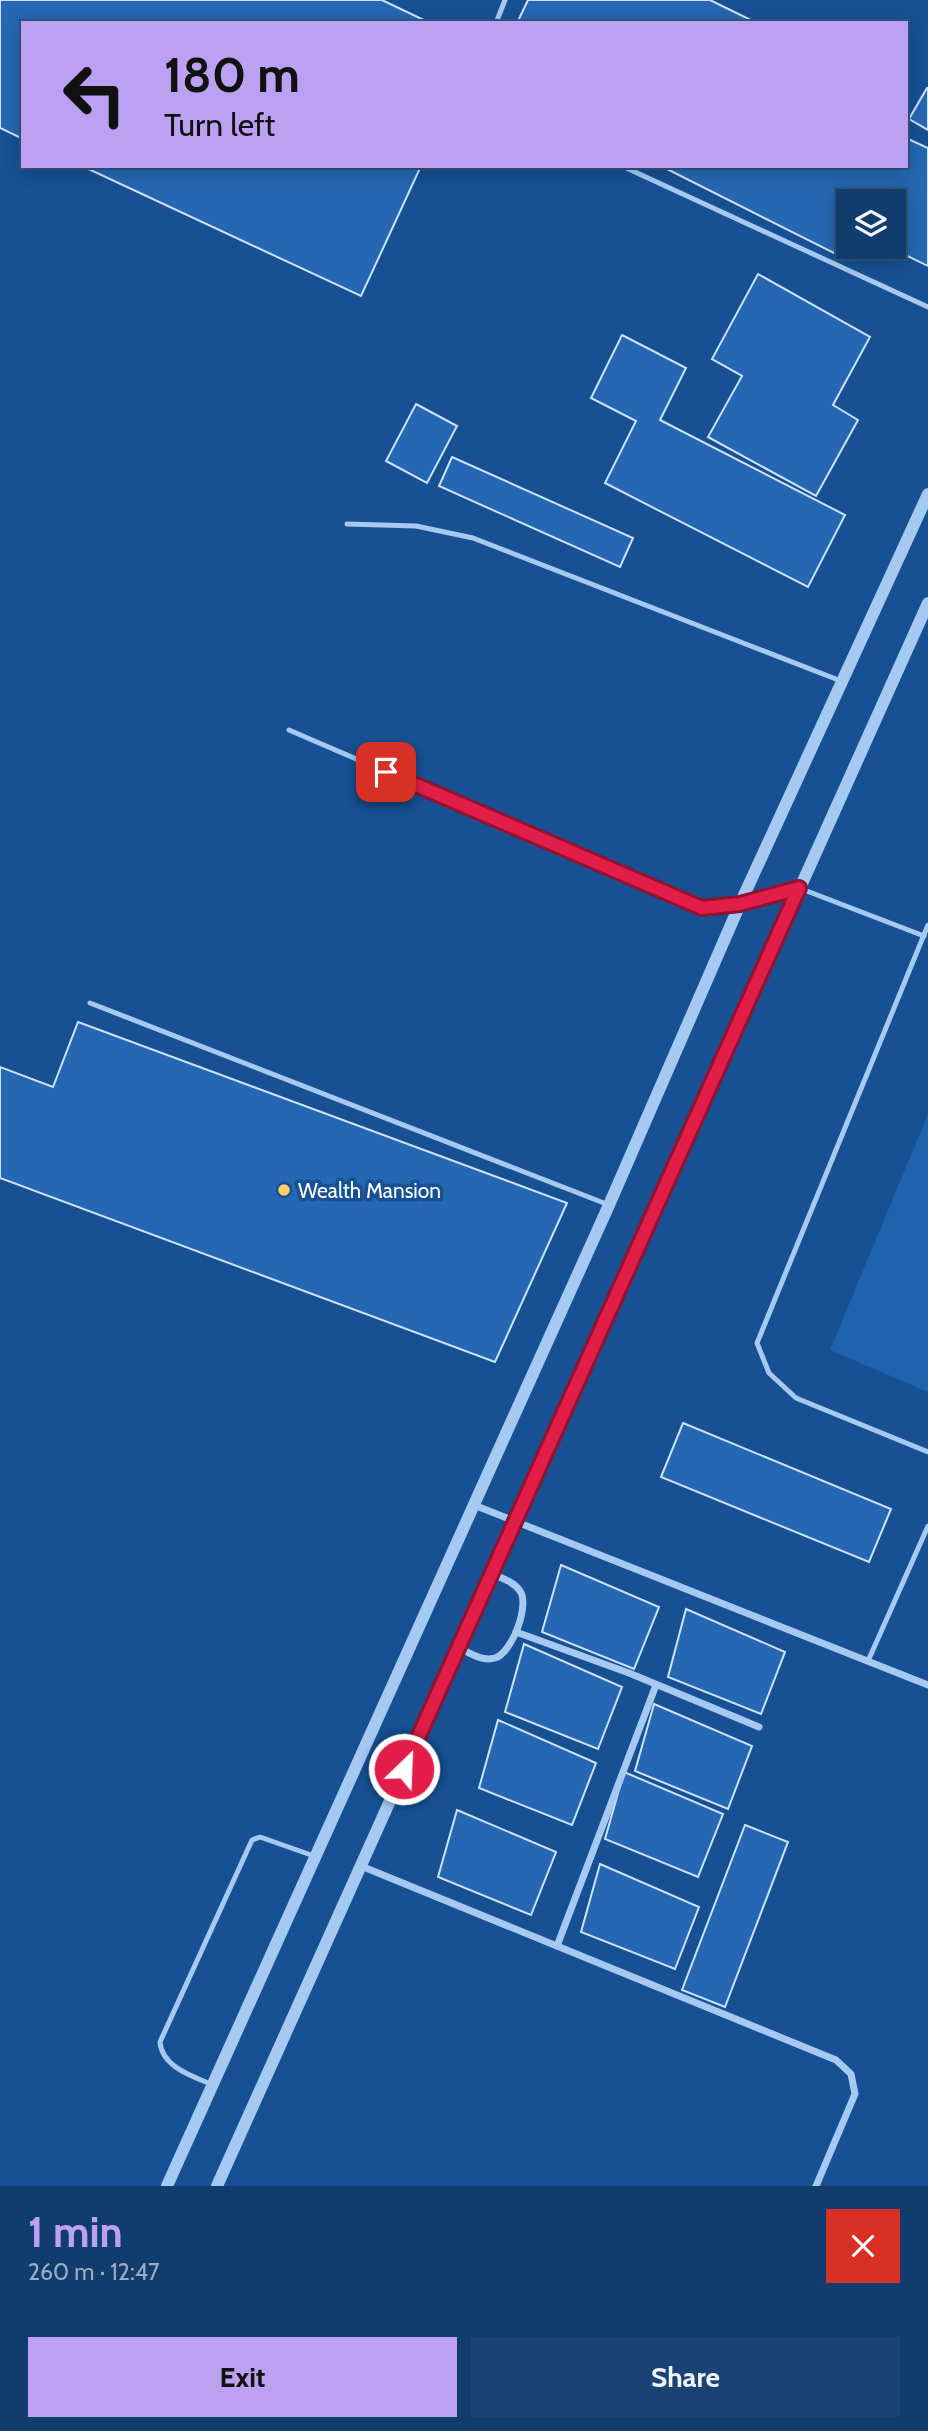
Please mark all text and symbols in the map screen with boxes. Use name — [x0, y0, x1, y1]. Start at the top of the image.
text: 180 m — [164, 45, 300, 104]
icon: left — [49, 49, 140, 140]
text: Turn left — [164, 105, 275, 144]
map controls — [836, 189, 906, 259]
button: layers — [836, 189, 906, 259]
pin — [356, 742, 416, 802]
icon: arrive — [367, 753, 405, 791]
place label: Wealth Mansion — [298, 1178, 441, 1203]
marker: Wealth Mansion — [276, 1182, 292, 1198]
position arrow — [367, 1732, 441, 1806]
text: 1 min — [28, 2206, 123, 2258]
button: close — [826, 2209, 900, 2283]
text: 260 m · 12:47 — [28, 2258, 160, 2286]
button: Exit — [28, 2337, 457, 2417]
button: Share — [471, 2337, 900, 2417]

